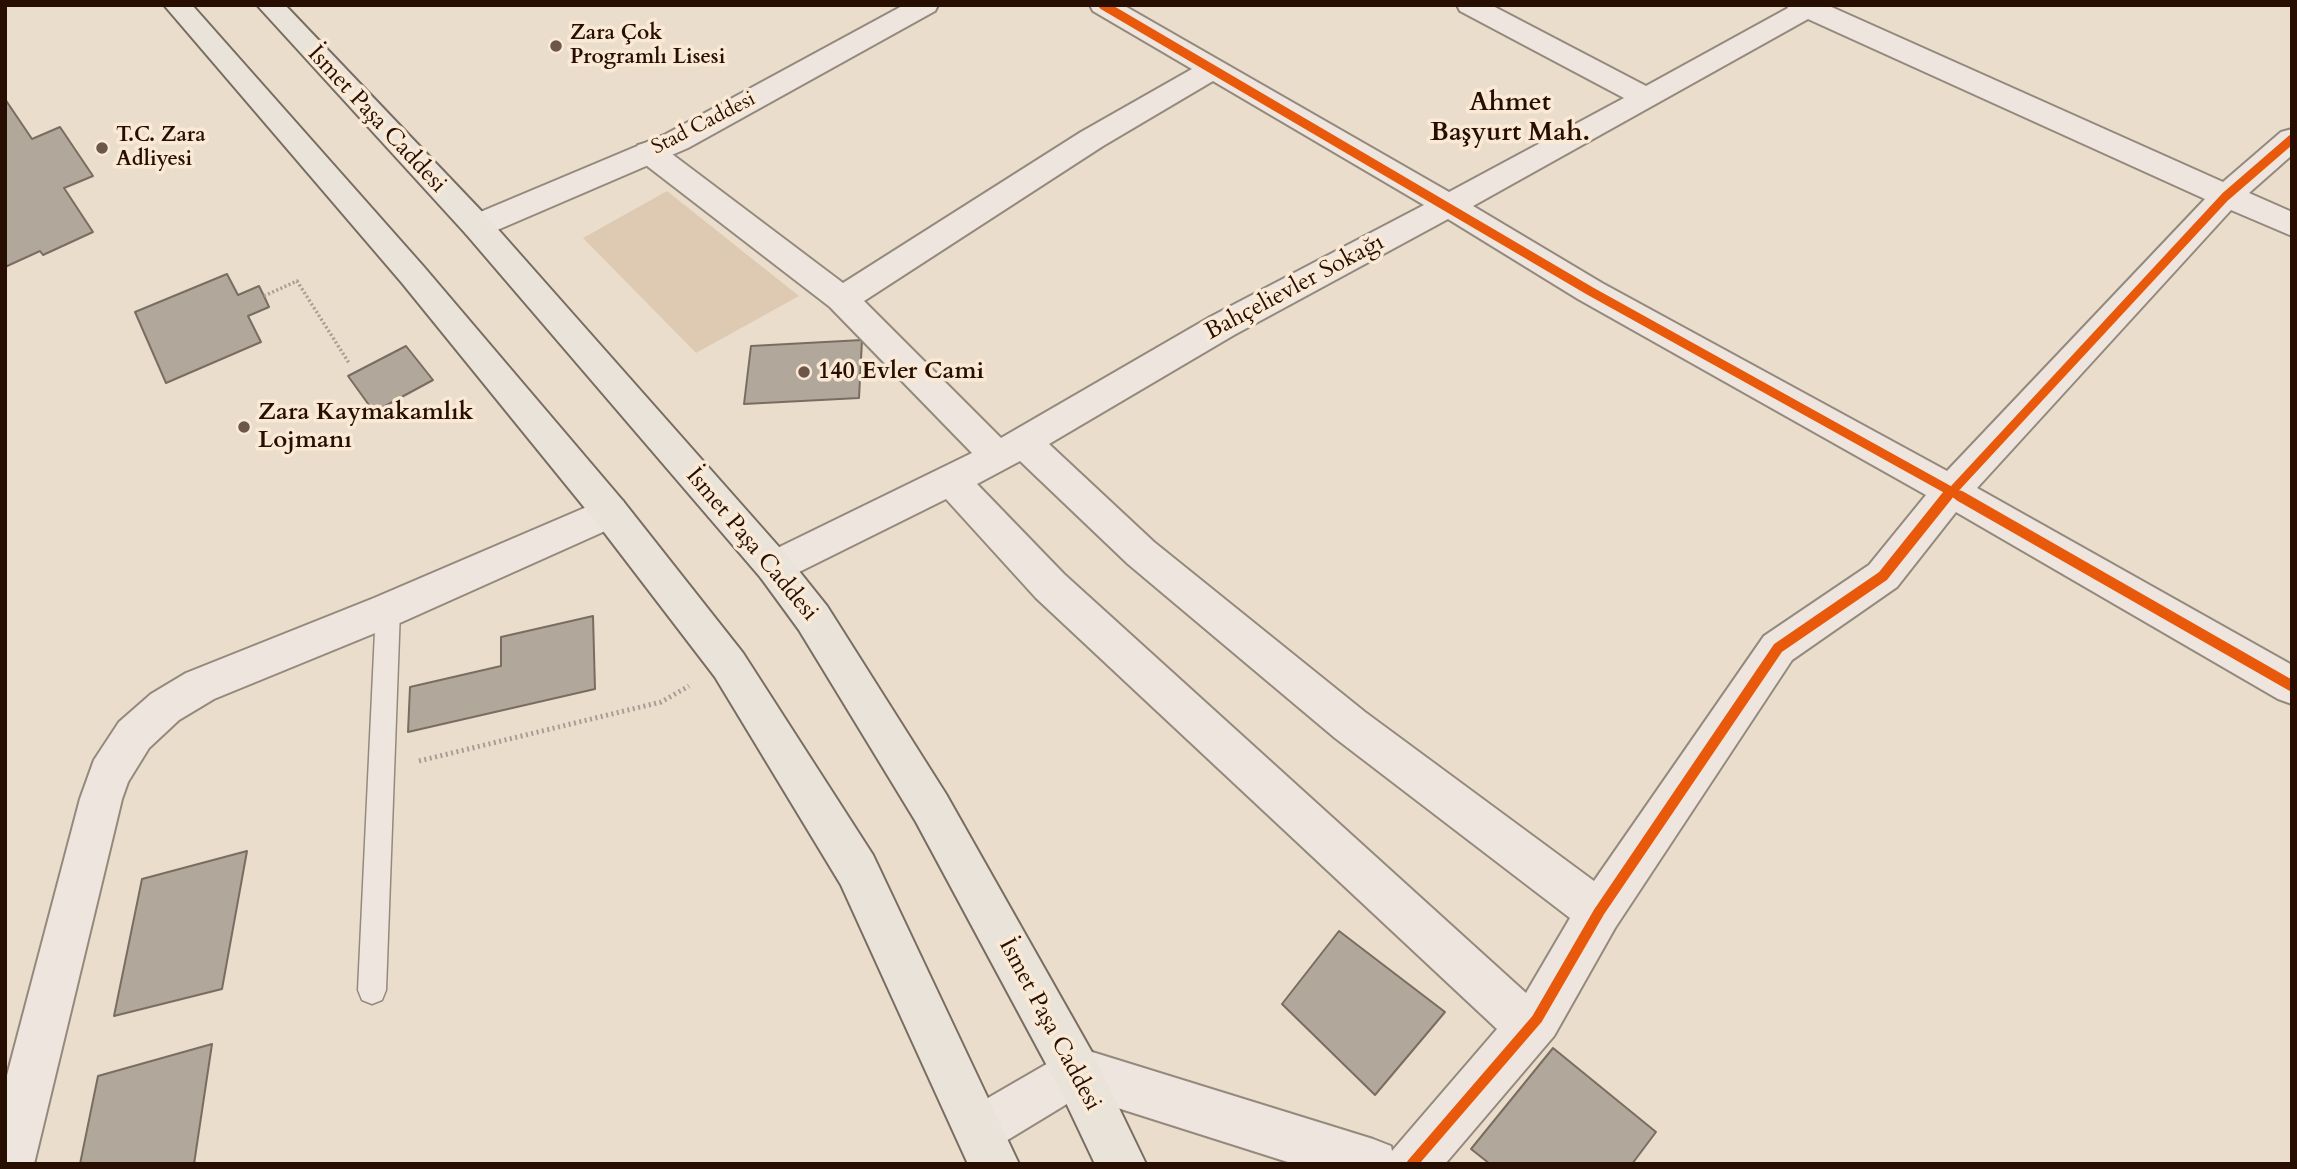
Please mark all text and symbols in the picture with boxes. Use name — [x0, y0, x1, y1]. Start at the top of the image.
place label: Zara Çok Programlı Lisesi — [570, 21, 725, 71]
marker: Zara Çok Programlı Lisesi — [548, 38, 564, 54]
street label: İsmet Paşa Caddesi — [300, 40, 452, 200]
street label: Stad Caddesi — [648, 87, 760, 161]
district label: Ahmet Başyurt Mah. — [1430, 88, 1590, 150]
place label: T.C. Zara Adliyesi — [116, 123, 206, 173]
marker: T.C. Zara Adliyesi — [94, 140, 110, 156]
street label: Bahçelievler Sokağı — [1201, 229, 1389, 347]
place label: 140 Evler Cami — [818, 358, 984, 386]
marker: 140 Evler Cami — [796, 364, 812, 380]
place label: Zara Kaymakamlık Lojmanı — [258, 399, 474, 455]
marker: Zara Kaymakamlık Lojmanı — [236, 419, 252, 435]
street label: İsmet Paşa Caddesi — [679, 463, 823, 627]
street label: İsmet Paşa Caddesi — [991, 934, 1107, 1116]

